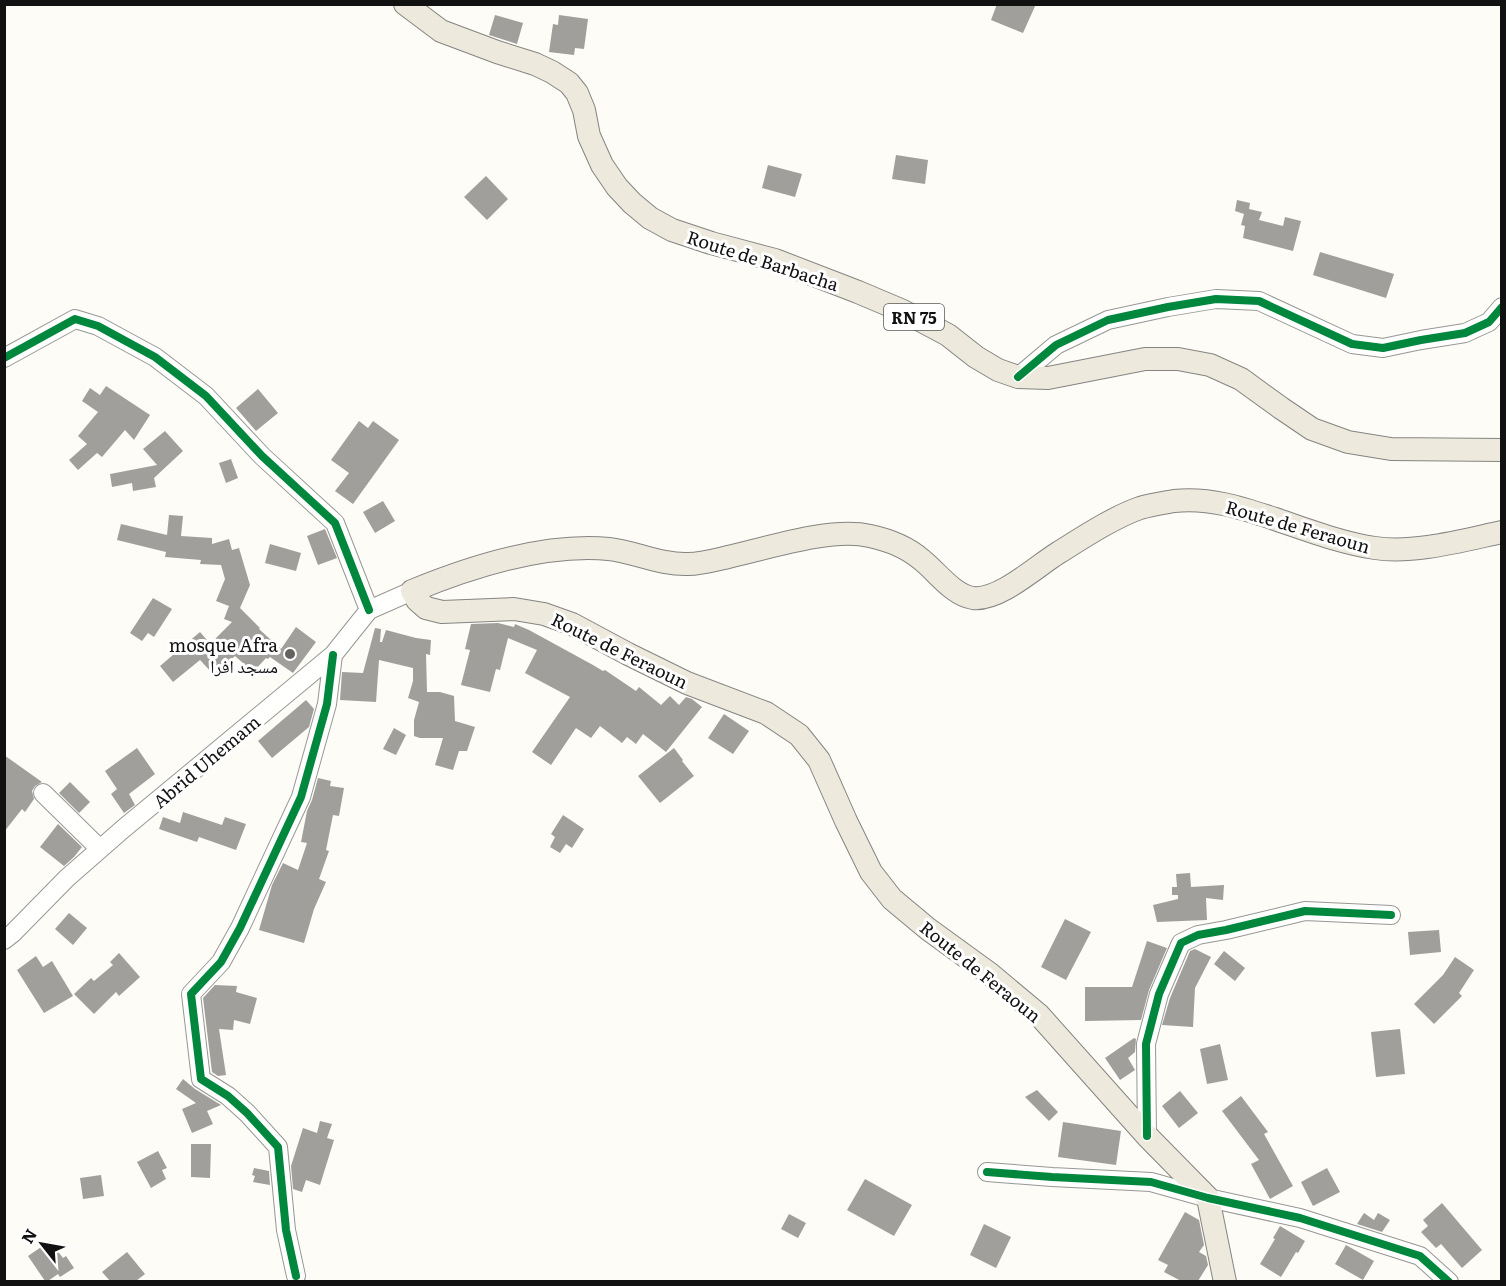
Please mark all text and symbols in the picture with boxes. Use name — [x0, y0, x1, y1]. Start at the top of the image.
street label: Route de Barbacha — [684, 223, 843, 297]
road number: RN 75 — [884, 304, 944, 330]
street label: Route de Feraoun — [1223, 492, 1373, 560]
street label: Route de Feraoun — [547, 605, 693, 695]
place label: mosque Afra مسجد افرا — [169, 631, 278, 679]
marker: mosque Afra مسجد افرا — [283, 647, 297, 661]
street label: Abrid Uhemam — [146, 708, 266, 814]
street label: Route de Feraoun — [915, 914, 1048, 1028]
north arrow — [12, 1214, 72, 1274]
text: N — [15, 1224, 42, 1248]

